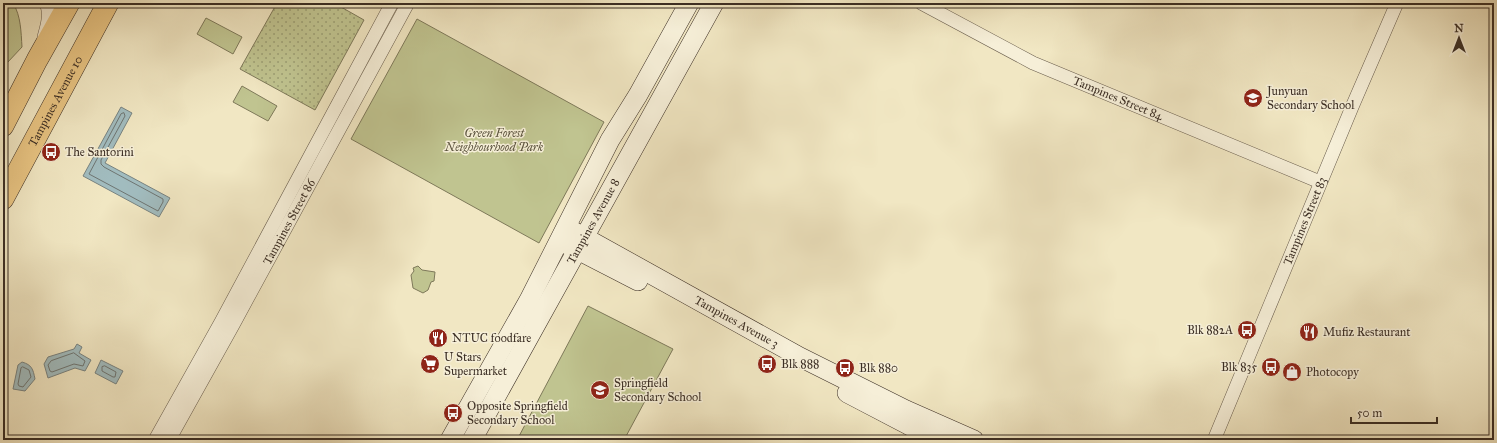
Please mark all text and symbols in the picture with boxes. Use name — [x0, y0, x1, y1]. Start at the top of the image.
north arrow — [1439, 18, 1479, 58]
text: N — [1454, 22, 1464, 35]
street label: Tampines Avenue 10 — [25, 53, 85, 149]
street label: Tampines Street 84 — [1071, 73, 1165, 123]
place label: Junyuan Secondary School — [1265, 84, 1355, 112]
school or university icon: Junyuan Secondary School — [1242, 87, 1264, 109]
park label: Green Forest Neighbourhood Park — [444, 126, 544, 154]
bus stop icon: The Santorini — [40, 141, 62, 163]
place label: The Santorini — [65, 145, 134, 159]
street label: Tampines Street 83 — [1280, 175, 1329, 267]
street label: Tampines Street 86 — [260, 176, 318, 267]
street label: Tampines Avenue 8 — [564, 176, 622, 266]
street label: Tampines Avenue 3 — [692, 293, 781, 351]
bus stop icon: Blk 882A — [1236, 319, 1258, 341]
restaurant icon: Mufiz Restaurant — [1298, 321, 1320, 343]
place label: Blk 882A — [1187, 323, 1233, 337]
place label: Mufiz Restaurant — [1323, 325, 1411, 339]
restaurant icon: NTUC foodfare — [427, 327, 449, 349]
place label: NTUC foodfare — [452, 331, 531, 345]
place label: U Stars Supermarket — [444, 350, 508, 378]
supermarket icon: U Stars Supermarket — [419, 353, 441, 375]
bus stop icon: Blk 888 — [756, 353, 778, 375]
bus stop icon: Blk 835 — [1260, 356, 1282, 378]
place label: Blk 888 — [781, 357, 819, 371]
bus stop icon: Blk 880 — [834, 357, 856, 379]
place label: Blk 835 — [1221, 360, 1257, 374]
place label: Blk 880 — [859, 361, 898, 375]
shop icon: Photocopy — [1281, 361, 1303, 383]
place label: Photocopy — [1306, 365, 1359, 379]
place label: Springfield Secondary School — [614, 376, 702, 404]
school or university icon: Springfield Secondary School — [589, 379, 611, 401]
place label: Opposite Springfield Secondary School — [467, 399, 568, 427]
scale bar — [1351, 399, 1437, 425]
bus stop icon: Opposite Springfield Secondary School — [442, 402, 464, 424]
text: 50 m — [1357, 406, 1382, 420]

